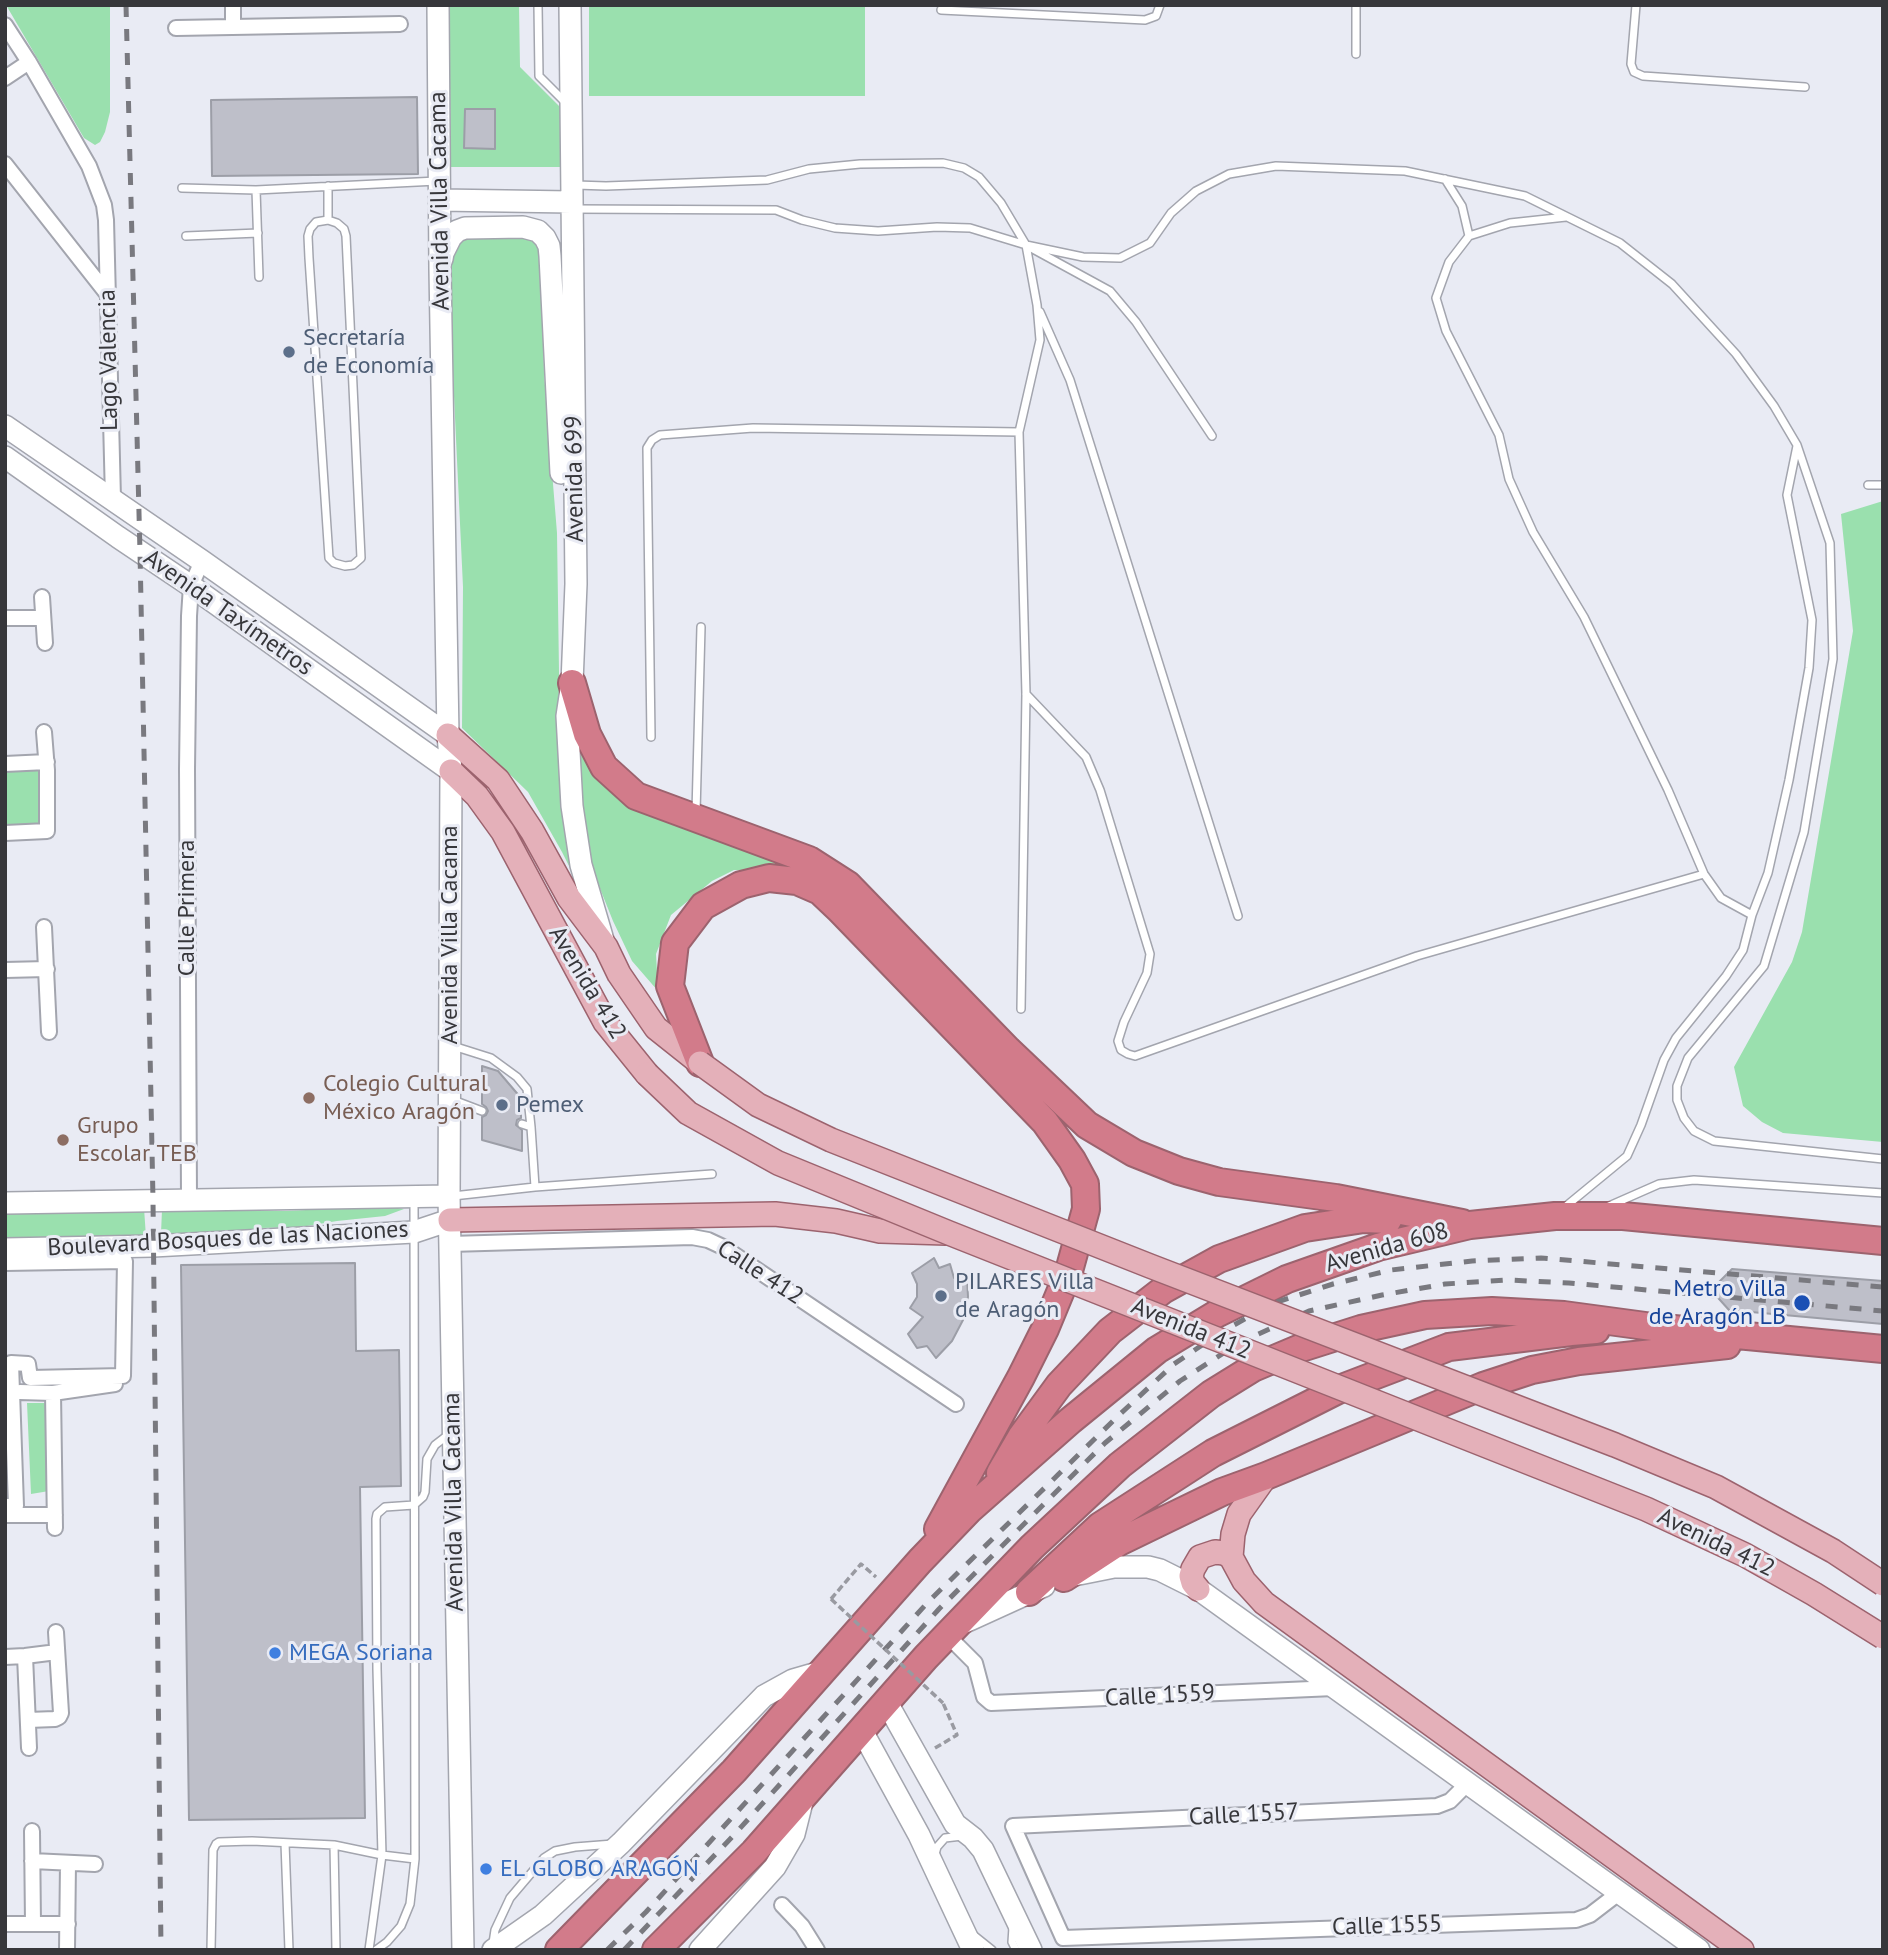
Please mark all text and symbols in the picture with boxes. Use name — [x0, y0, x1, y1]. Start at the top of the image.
street label: Avenida Villa Cacama — [424, 91, 456, 311]
street label: Lago Valencia — [93, 289, 125, 431]
place label: Secretaría de Economía — [303, 324, 434, 380]
marker: Secretaría de Economía — [281, 344, 297, 360]
street label: Avenida 699 — [559, 415, 591, 543]
street label: Avenida Taxímetros — [138, 544, 318, 682]
street label: Avenida Villa Cacama — [436, 825, 464, 1045]
street label: Calle Primera — [173, 840, 201, 976]
street label: Avenida 412 — [542, 921, 632, 1045]
place label: Colegio Cultural México Aragón — [323, 1070, 488, 1126]
marker: Colegio Cultural México Aragón — [301, 1090, 317, 1106]
place label: Pemex — [516, 1091, 584, 1119]
marker: Pemex — [494, 1097, 510, 1113]
place label: Grupo Escolar TEB — [77, 1112, 197, 1168]
marker: Grupo Escolar TEB — [55, 1132, 71, 1148]
street label: Boulevard Bosques de las Naciones — [47, 1215, 409, 1263]
street label: Avenida 608 — [1322, 1217, 1452, 1279]
street label: Calle 412 — [711, 1234, 809, 1312]
place label: PILARES Villa de Aragón — [955, 1268, 1094, 1324]
place label: Metro Villa de Aragón LB — [1649, 1275, 1786, 1331]
marker: PILARES Villa de Aragón — [933, 1288, 949, 1304]
street label: Avenida 412 — [1127, 1292, 1255, 1366]
marker: Metro Villa de Aragón LB — [1792, 1293, 1812, 1313]
street label: Avenida Villa Cacama — [438, 1392, 470, 1612]
street label: Avenida 412 — [1653, 1502, 1779, 1584]
place label: MEGA Soriana — [289, 1639, 433, 1667]
marker: MEGA Soriana — [267, 1645, 283, 1661]
street label: Calle 1559 — [1104, 1679, 1216, 1713]
street label: Calle 1557 — [1188, 1798, 1300, 1832]
place label: EL GLOBO ARAGÓN — [500, 1855, 699, 1883]
marker: EL GLOBO ARAGÓN — [478, 1861, 494, 1877]
street label: Calle 1555 — [1331, 1910, 1443, 1942]

